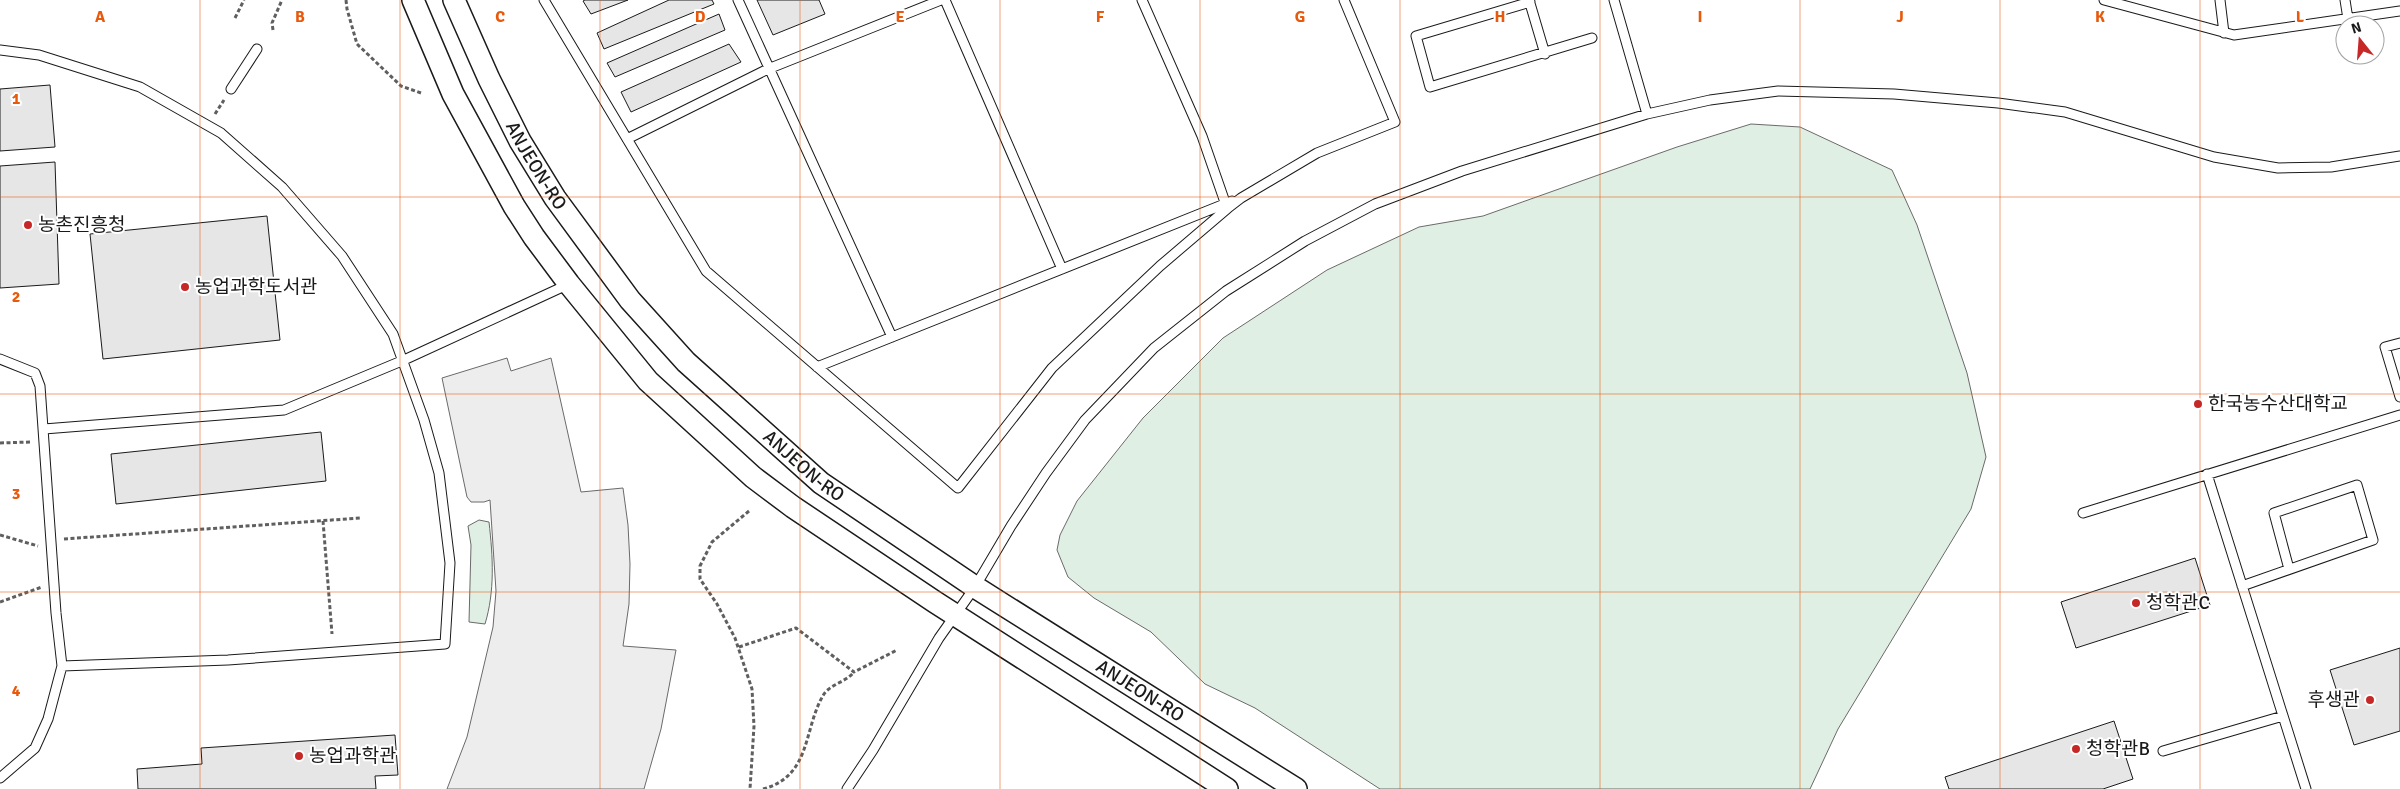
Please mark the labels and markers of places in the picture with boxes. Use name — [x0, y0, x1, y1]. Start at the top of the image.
place label: 농촌진흥청 — [38, 213, 125, 237]
marker: 농촌진흥청 — [22, 219, 34, 231]
place label: 농업과학도서관 — [195, 275, 317, 299]
marker: 농업과학도서관 — [179, 281, 191, 293]
place label: 한국농수산대학교 — [2208, 392, 2348, 416]
marker: 한국농수산대학교 — [2192, 398, 2204, 410]
place label: 청학관C — [2146, 591, 2210, 615]
marker: 청학관C — [2130, 597, 2142, 609]
place label: 후생관 — [2308, 688, 2360, 712]
marker: 후생관 — [2364, 694, 2376, 706]
place label: 청학관B — [2086, 737, 2150, 761]
marker: 청학관B — [2070, 743, 2082, 755]
place label: 농업과학관 — [309, 744, 396, 768]
marker: 농업과학관 — [293, 750, 305, 762]

